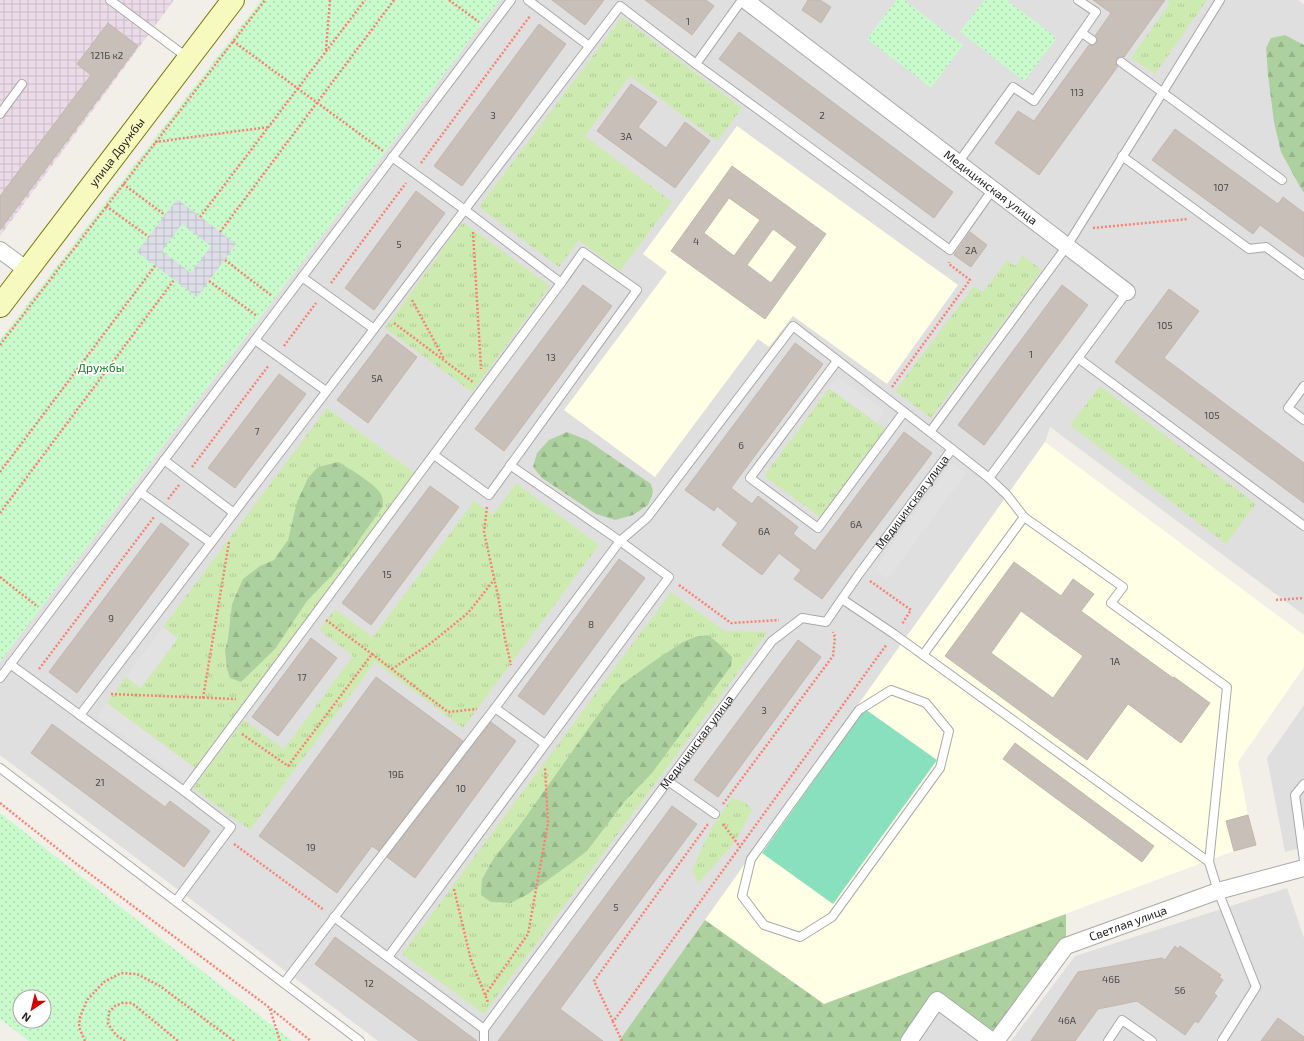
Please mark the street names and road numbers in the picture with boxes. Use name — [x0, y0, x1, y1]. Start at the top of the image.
street label: улица Дружбы — [85, 115, 147, 190]
street label: Медицинская улица — [942, 147, 1041, 227]
street label: Медицинская улица — [872, 452, 951, 552]
street label: Медицинская улица — [656, 692, 736, 792]
street label: Светлая улица — [1087, 902, 1169, 943]

